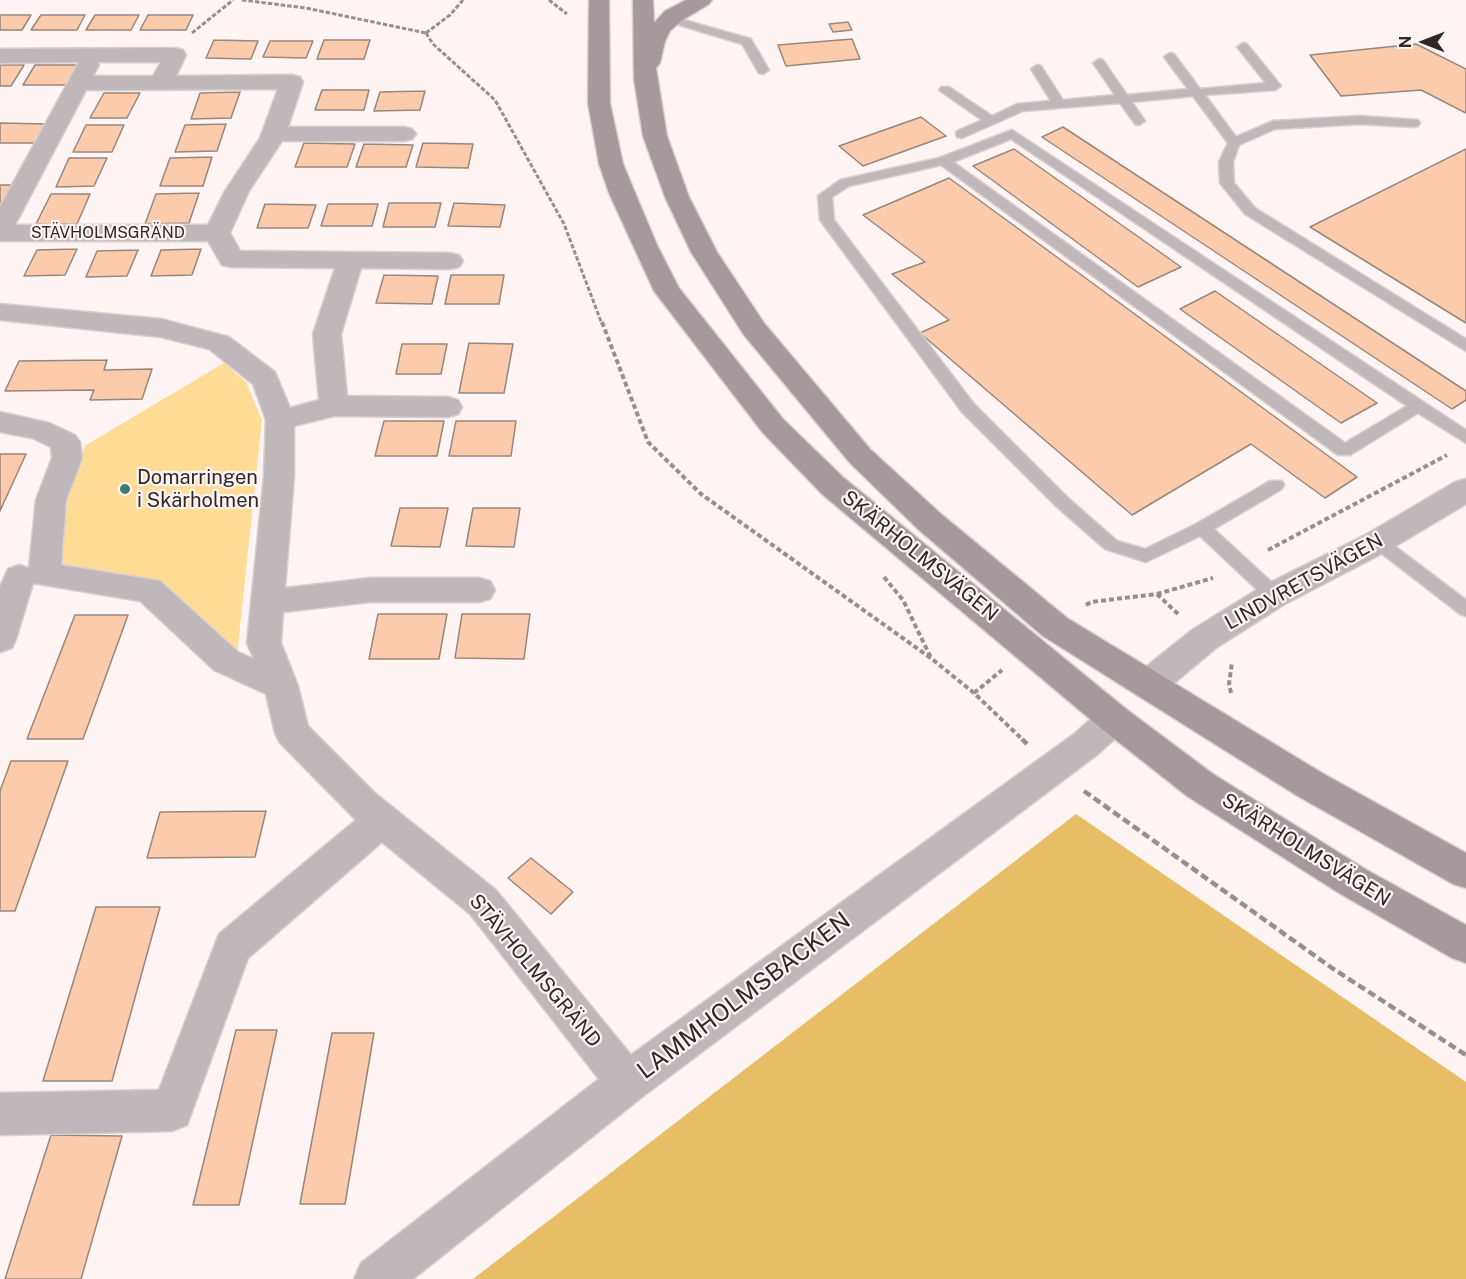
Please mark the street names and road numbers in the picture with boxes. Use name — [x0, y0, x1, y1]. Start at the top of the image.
street label: STÄVHOLMSGRÄND — [31, 223, 185, 243]
street label: SKÄRHOLMSVÄGEN — [837, 486, 1003, 626]
street label: LINDVRETSVÄGEN — [1221, 529, 1387, 635]
street label: SKÄRHOLMSVÄGEN — [1217, 788, 1395, 912]
street label: STÄVHOLMSGRÄND — [464, 890, 606, 1052]
street label: LAMMHOLMSBACKEN — [632, 907, 856, 1085]

